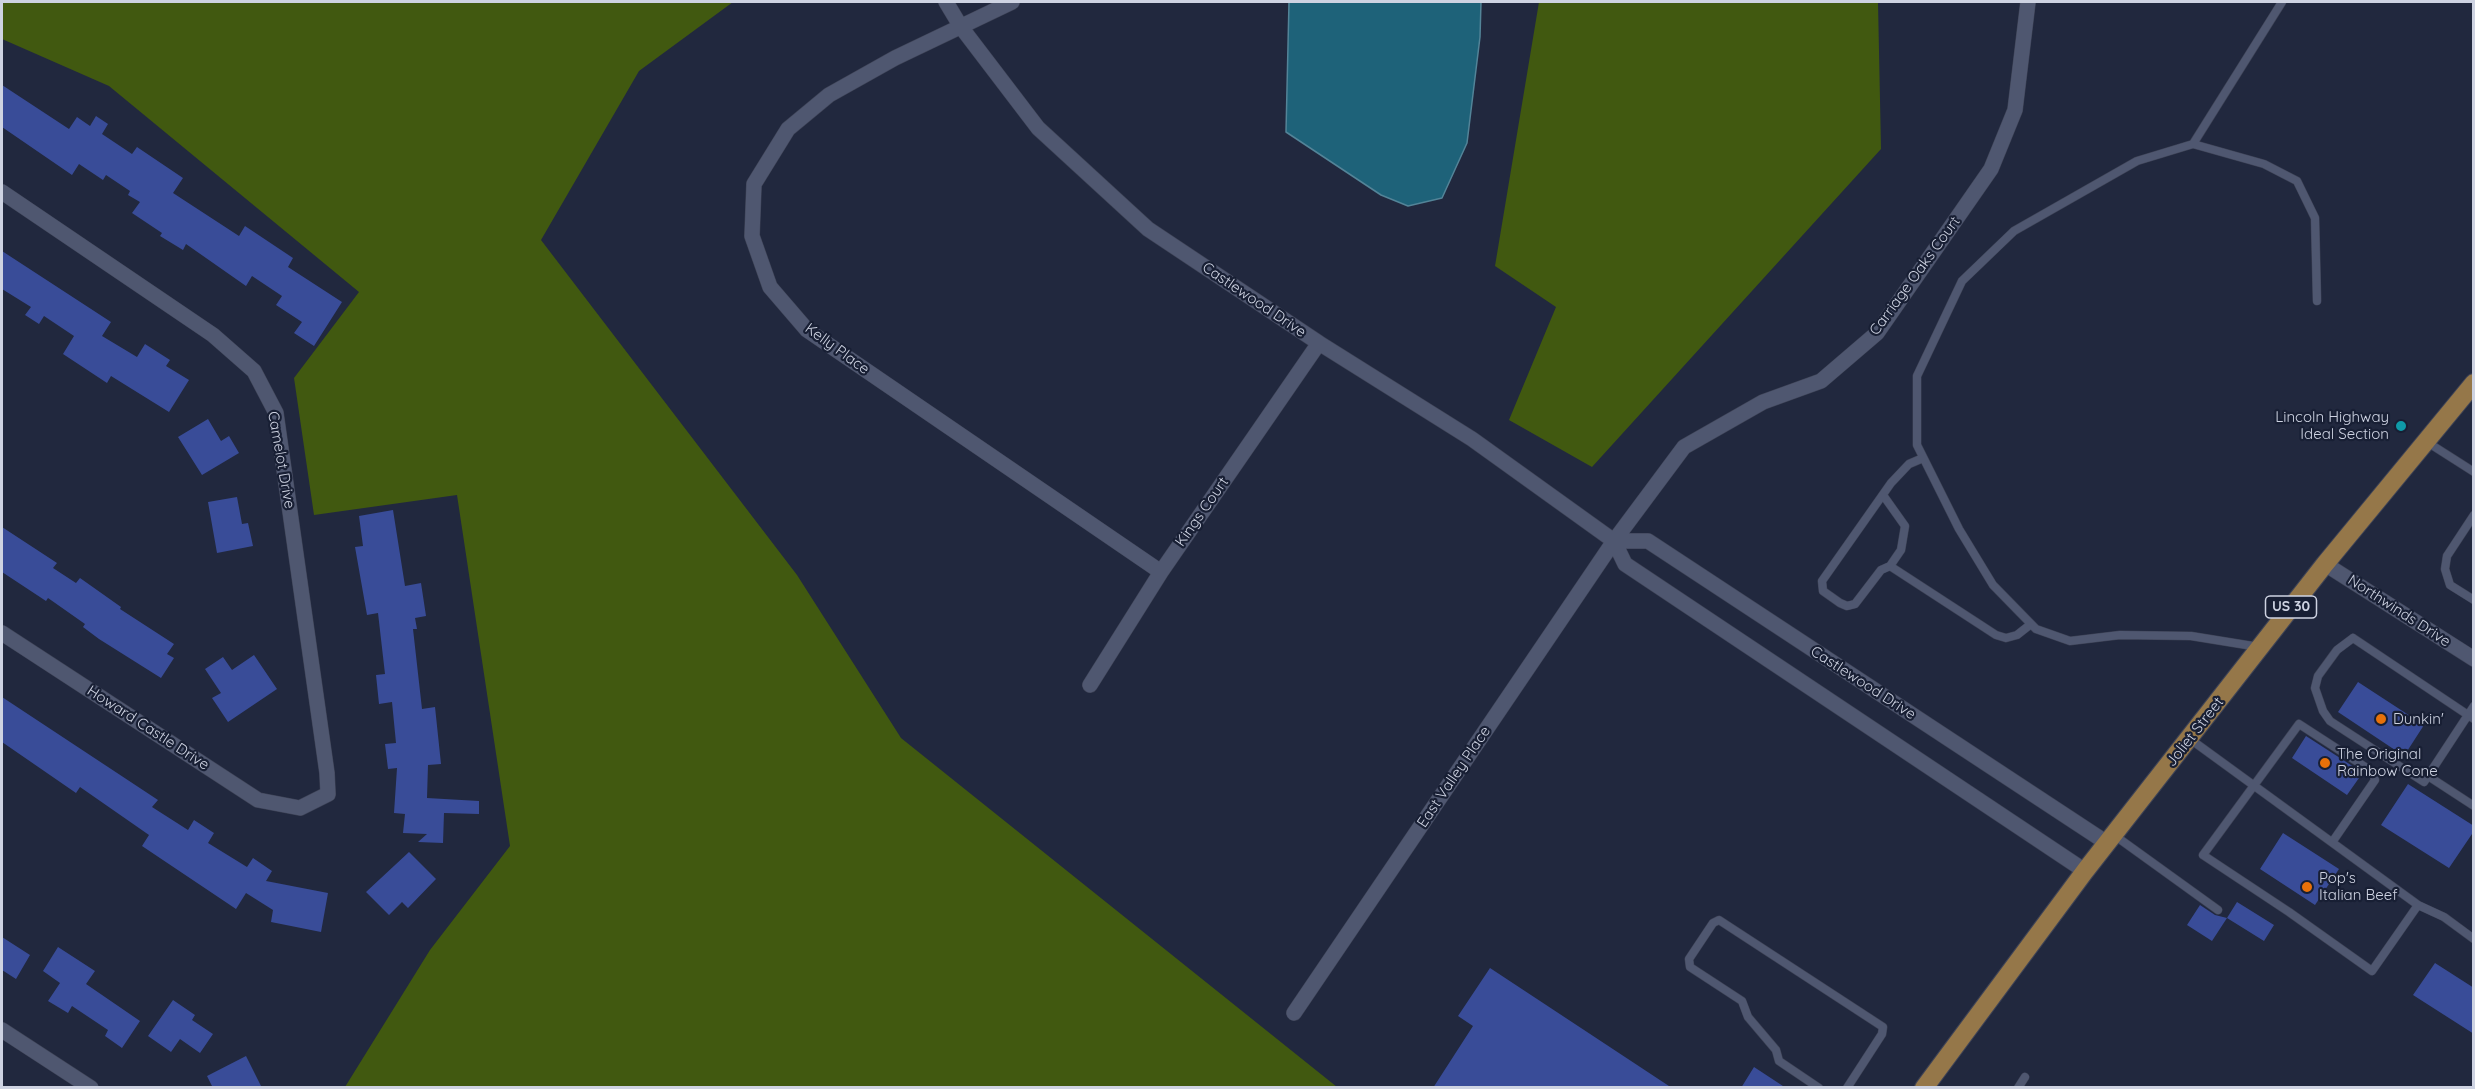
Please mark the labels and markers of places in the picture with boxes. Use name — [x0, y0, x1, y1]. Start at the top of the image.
place label: Lincoln Highway Ideal Section — [2275, 408, 2389, 443]
marker: Lincoln Highway Ideal Section — [2394, 419, 2408, 433]
place label: Dunkin' — [2393, 710, 2444, 728]
marker: Dunkin' — [2374, 712, 2388, 726]
place label: The Original Rainbow Cone — [2337, 745, 2438, 780]
marker: The Original Rainbow Cone — [2318, 756, 2332, 770]
place label: Pop's Italian Beef — [2319, 869, 2398, 904]
marker: Pop's Italian Beef — [2300, 880, 2314, 894]

